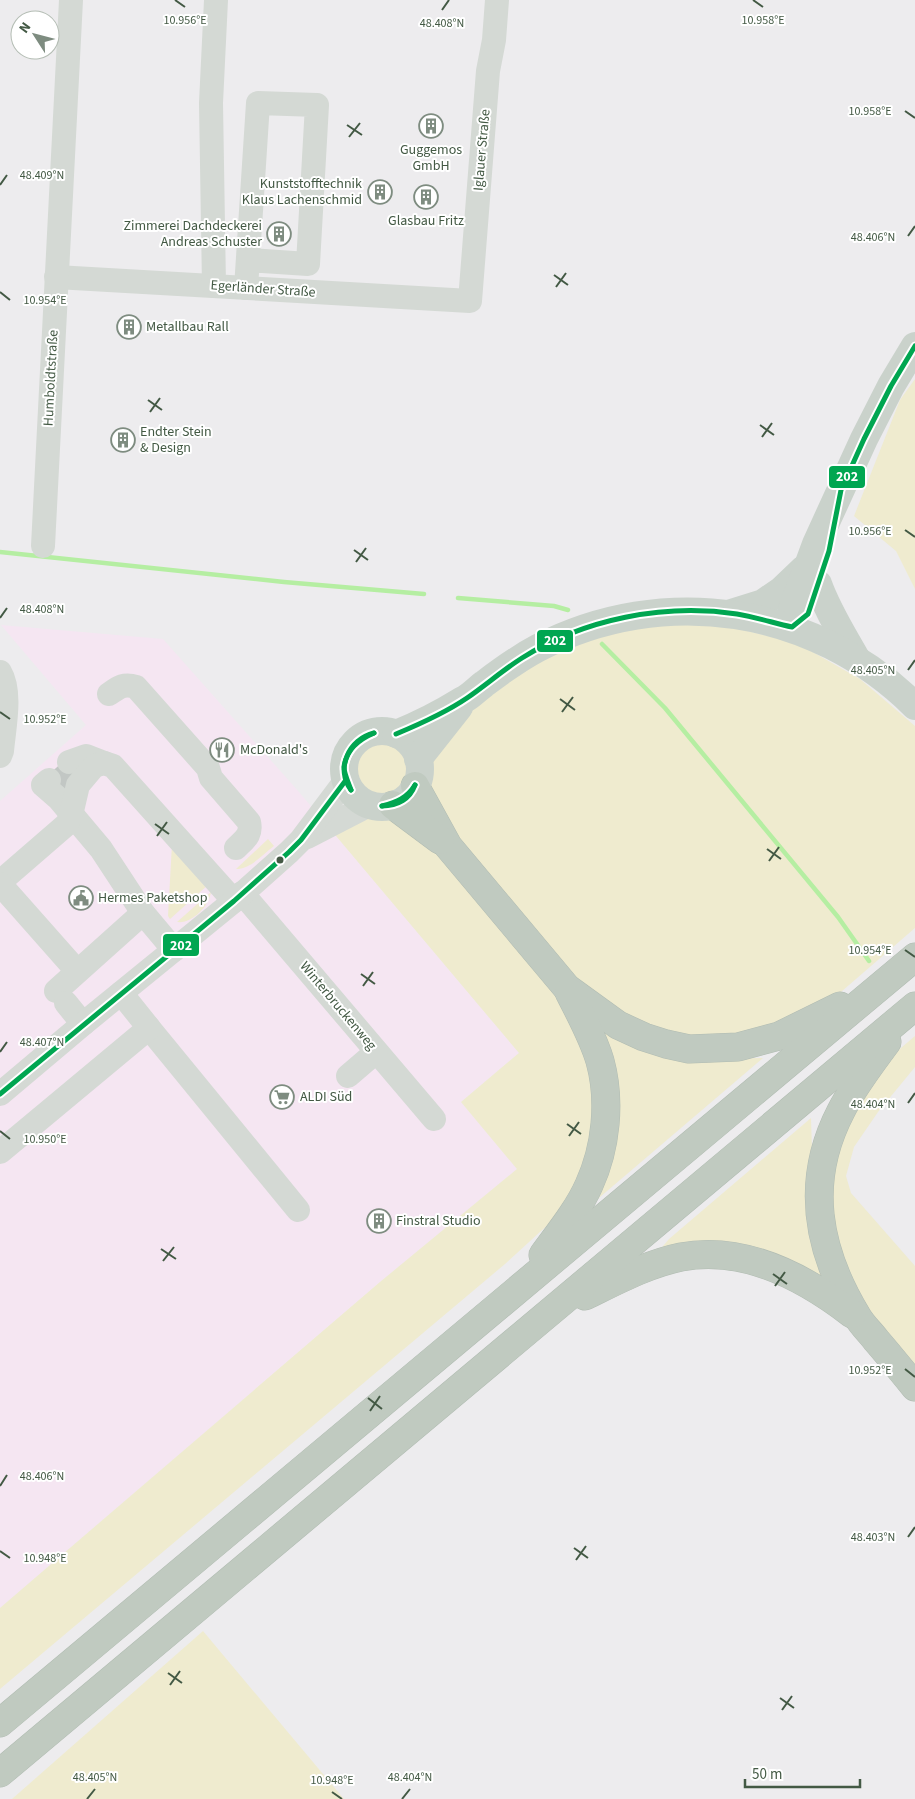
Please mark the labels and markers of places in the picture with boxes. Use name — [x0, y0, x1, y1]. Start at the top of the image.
building icon: Guggemos GmbH — [418, 113, 444, 139]
place label: Guggemos GmbH — [400, 140, 462, 176]
place label: Kunststofftechnik Klaus Lachenschmid — [242, 174, 362, 210]
building icon: Kunststofftechnik Klaus Lachenschmid — [367, 179, 393, 205]
building icon: Glasbau Fritz — [413, 184, 439, 210]
place label: Glasbau Fritz — [388, 211, 464, 231]
place label: Zimmerei Dachdeckerei Andreas Schuster — [123, 216, 262, 252]
building icon: Zimmerei Dachdeckerei Andreas Schuster — [266, 221, 292, 247]
building icon: Metallbau Rall — [116, 314, 142, 340]
place label: Metallbau Rall — [146, 317, 229, 337]
place label: Endter Stein & Design — [140, 422, 212, 458]
building icon: Endter Stein & Design — [110, 427, 136, 453]
restaurant icon: McDonald's — [209, 737, 235, 763]
place label: McDonald's — [240, 740, 308, 760]
unlabelled marker — [275, 855, 285, 865]
public building icon: Hermes Paketshop — [68, 885, 94, 911]
place label: Hermes Paketshop — [98, 888, 208, 908]
supermarket icon: ALDI Süd — [269, 1084, 295, 1110]
place label: ALDI Süd — [300, 1087, 352, 1107]
building icon: Finstral Studio — [366, 1208, 392, 1234]
place label: Finstral Studio — [396, 1211, 481, 1231]

